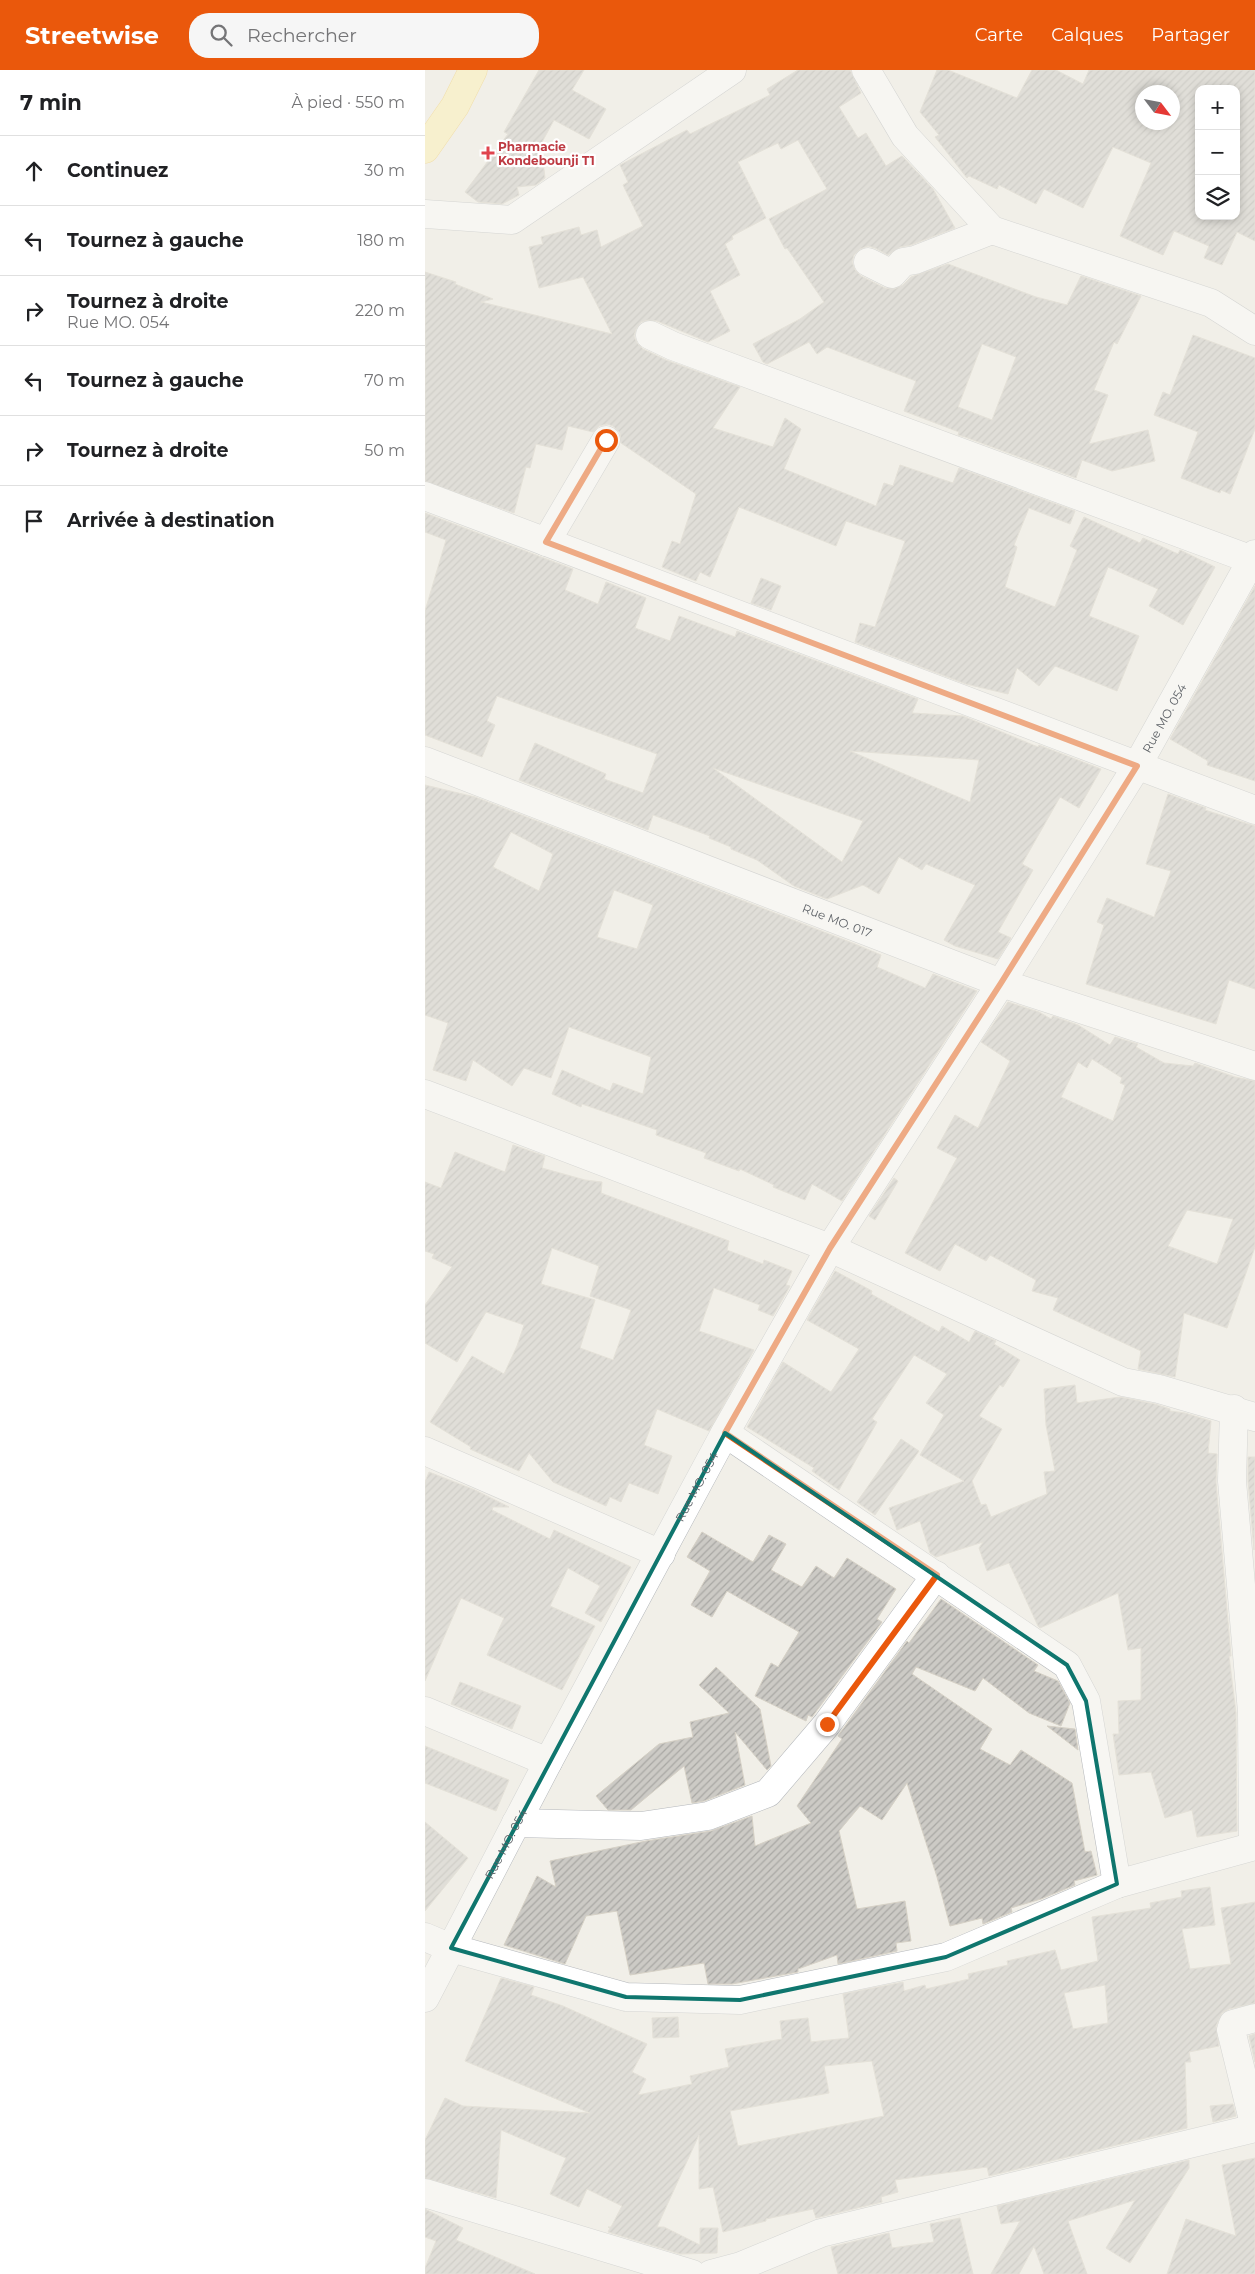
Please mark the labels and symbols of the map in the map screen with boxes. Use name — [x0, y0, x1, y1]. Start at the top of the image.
north arrow — [1135, 85, 1180, 130]
place label: Pharmacie Kondebounji T1 — [498, 139, 595, 168]
marker: Pharmacie Kondebounji T1 — [482, 147, 494, 159]
route start — [595, 429, 618, 452]
street label: Rue MO. 054 — [1139, 681, 1189, 755]
street label: Rue MO. 017 — [800, 900, 874, 940]
street label: Rue MO. 054 — [671, 1449, 721, 1524]
route end — [816, 1713, 839, 1736]
street label: Rue MO. 054 — [481, 1806, 530, 1881]

